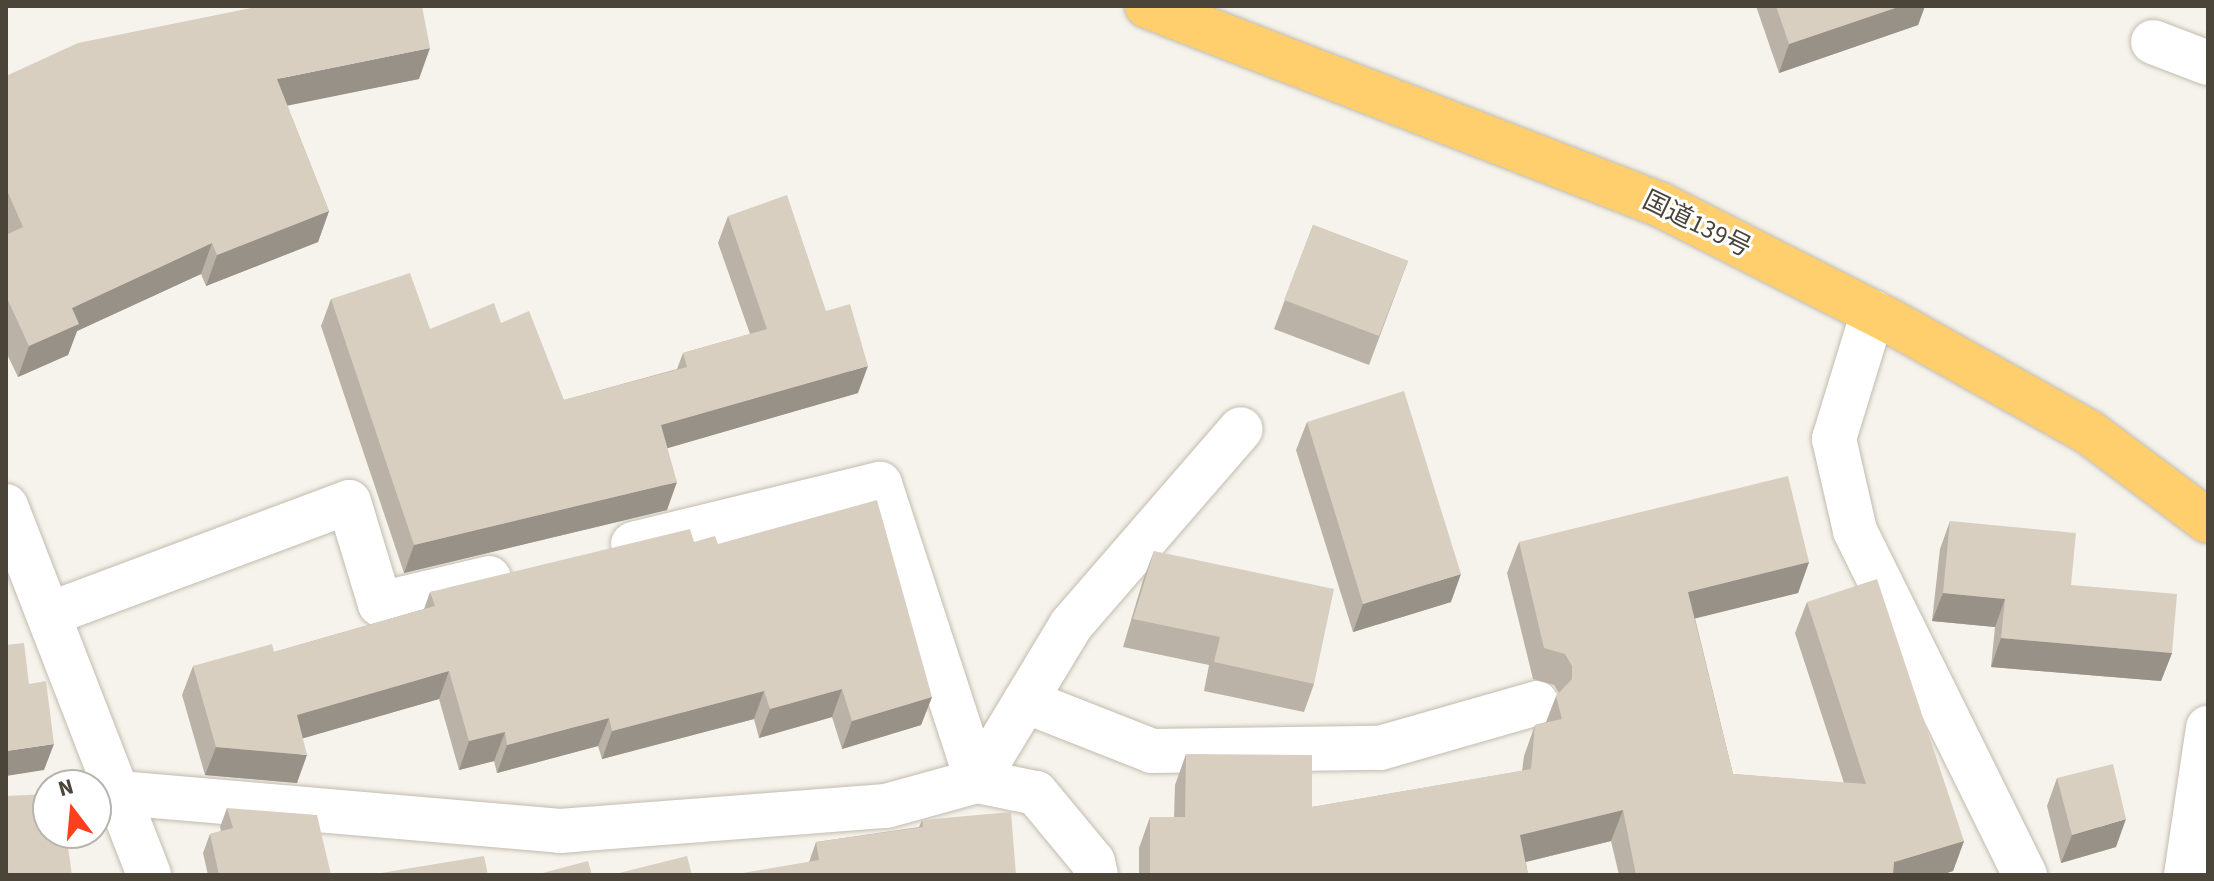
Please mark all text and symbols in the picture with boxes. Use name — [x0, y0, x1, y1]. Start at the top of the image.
street label: 国道139号 — [1638, 184, 1756, 264]
north arrow — [32, 769, 112, 849]
text: N — [54, 770, 77, 805]

